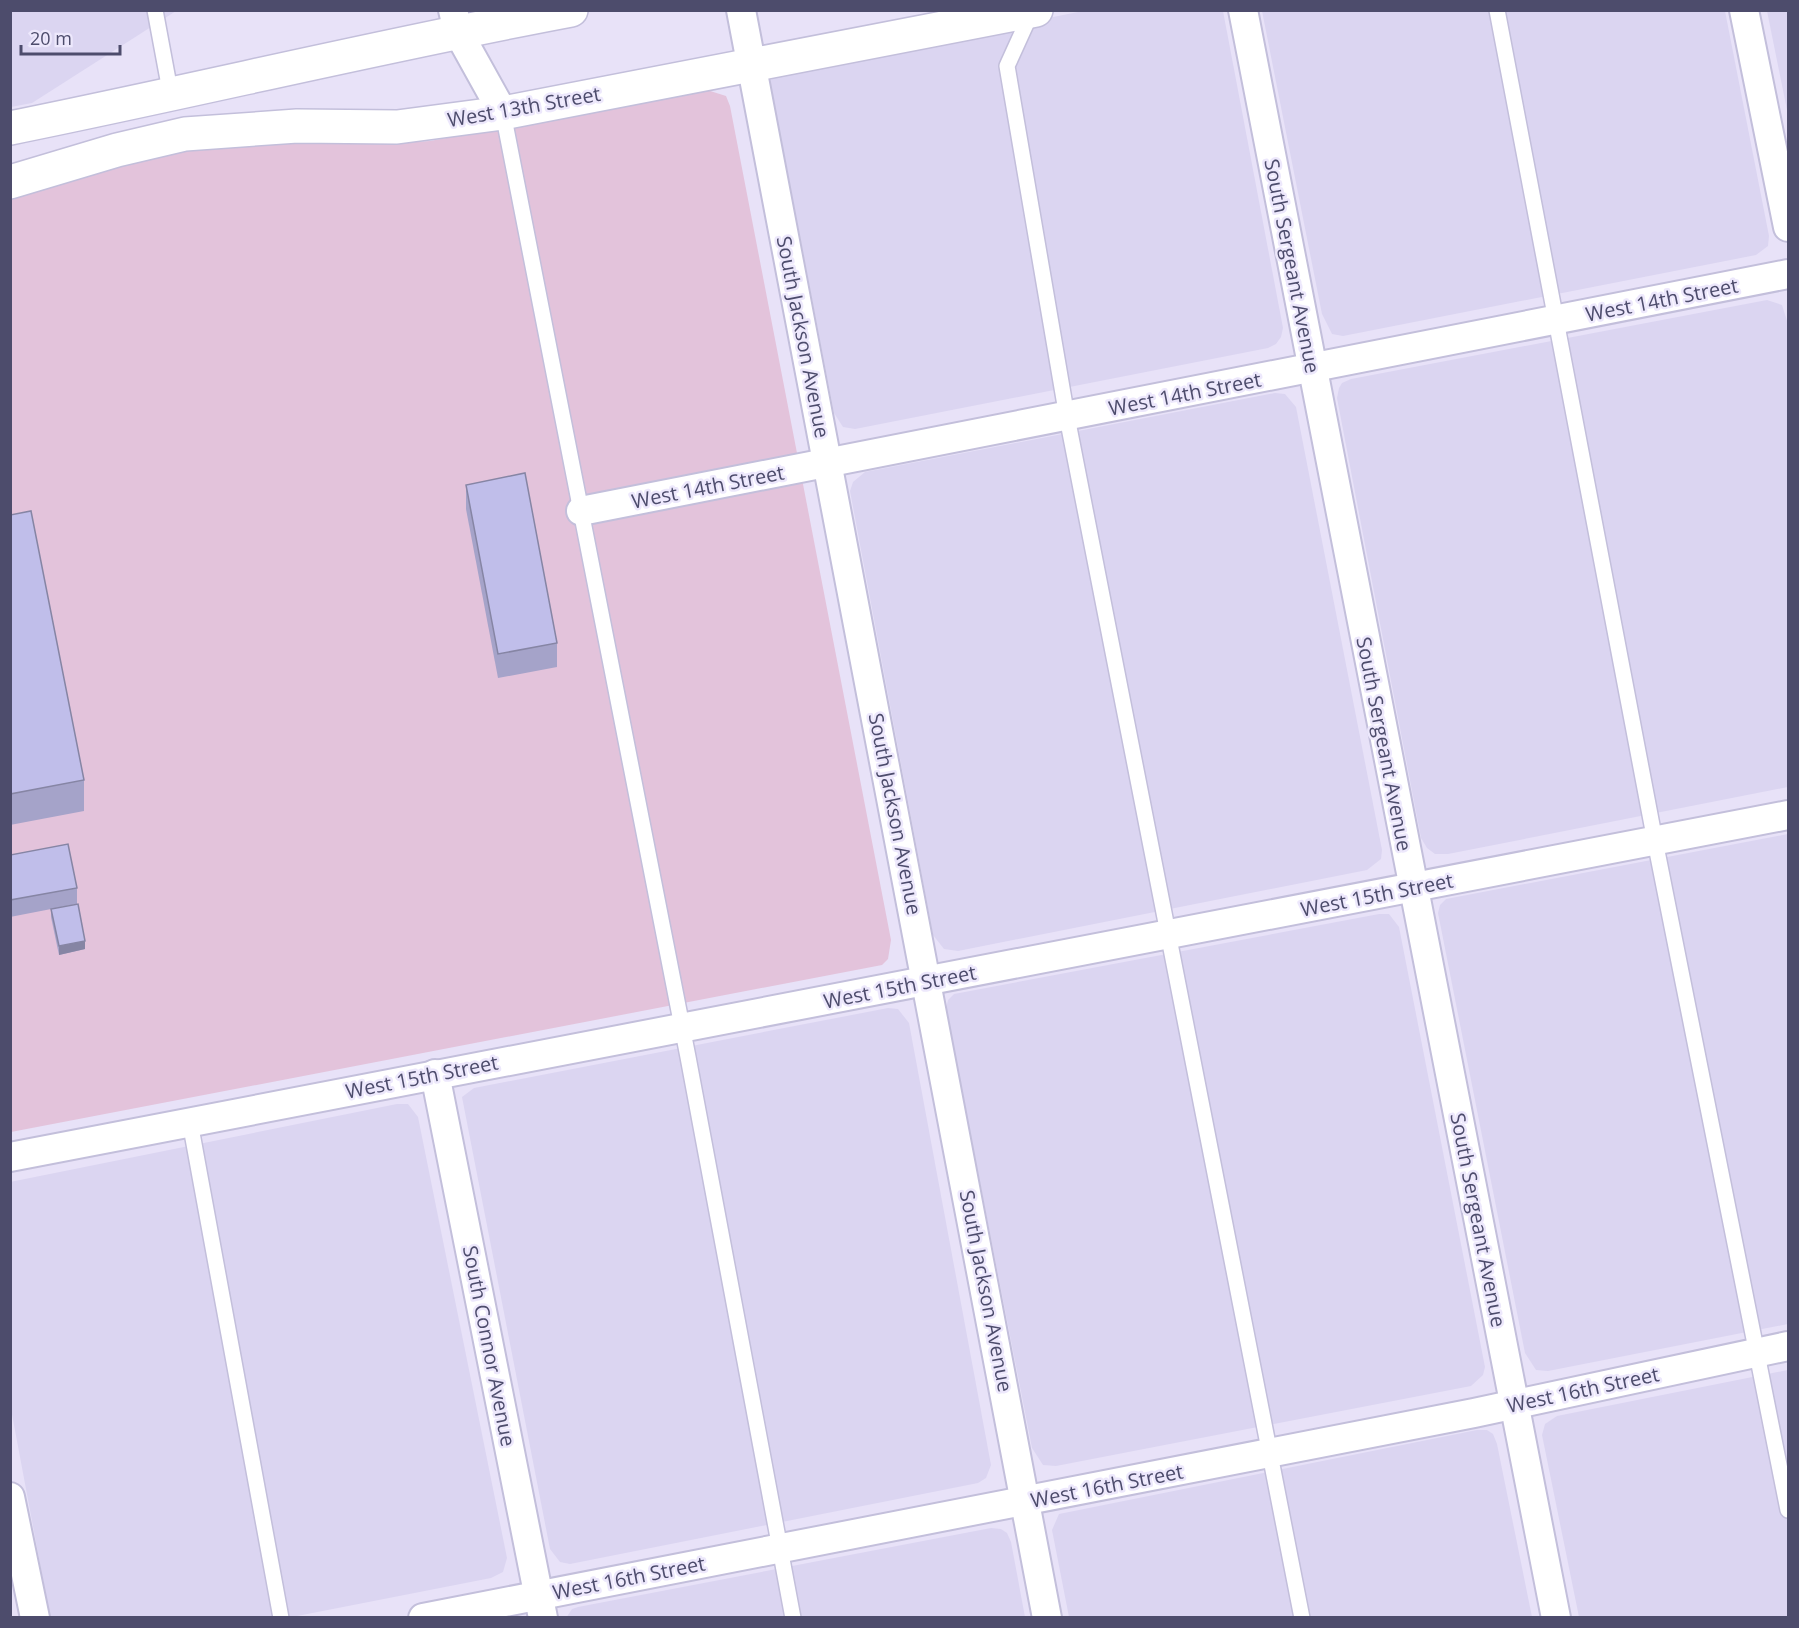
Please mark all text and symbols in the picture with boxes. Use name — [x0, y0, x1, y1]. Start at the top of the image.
scale bar — [21, 18, 120, 56]
text: 20 m — [30, 26, 72, 50]
street label: West 13th Street — [445, 80, 603, 133]
street label: South Sergeant Avenue — [1258, 157, 1327, 375]
street label: South Jackson Avenue — [771, 234, 836, 440]
street label: West 14th Street — [1583, 271, 1740, 328]
street label: West 14th Street — [1106, 365, 1263, 422]
street label: West 14th Street — [629, 458, 786, 515]
street label: South Sergeant Avenue — [1350, 635, 1419, 853]
street label: South Jackson Avenue — [863, 711, 928, 917]
street label: West 15th Street — [1298, 866, 1455, 923]
street label: West 15th Street — [821, 958, 978, 1015]
street label: West 15th Street — [343, 1048, 500, 1105]
street label: South Sergeant Avenue — [1444, 1111, 1513, 1329]
street label: South Jackson Avenue — [954, 1188, 1019, 1394]
street label: South Connor Avenue — [457, 1243, 522, 1449]
street label: West 16th Street — [1504, 1360, 1661, 1419]
street label: West 16th Street — [1028, 1457, 1185, 1514]
street label: West 16th Street — [550, 1549, 707, 1606]

